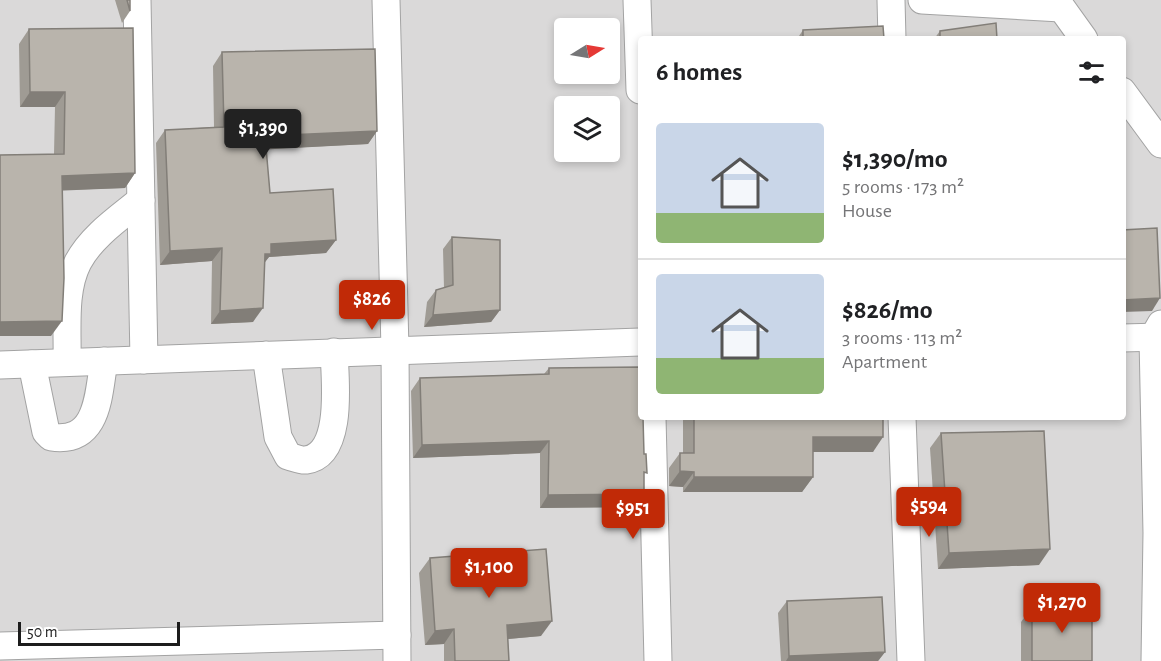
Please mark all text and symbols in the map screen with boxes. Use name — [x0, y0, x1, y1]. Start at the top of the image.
north arrow — [554, 18, 620, 84]
map controls — [554, 18, 620, 162]
icon: filters — [1075, 56, 1108, 89]
text: 6 homes — [656, 59, 742, 85]
button: layers — [554, 96, 620, 162]
pin: $1,390 — [214, 109, 312, 160]
text: $1,390 — [238, 118, 288, 138]
text: $1,390/mo — [842, 146, 948, 172]
icon: home — [704, 147, 776, 219]
text: 5 rooms · 173 m² — [842, 177, 964, 197]
text: House — [842, 201, 892, 221]
pin: $826 — [336, 280, 408, 331]
text: $826 — [353, 289, 391, 309]
text: $826/mo — [842, 297, 933, 323]
icon: home — [704, 298, 776, 370]
text: 3 rooms · 113 m² — [842, 328, 962, 348]
text: Apartment — [842, 352, 927, 372]
pin: $594 — [893, 487, 965, 538]
pin: $951 — [597, 489, 669, 540]
text: $594 — [910, 496, 948, 516]
text: $951 — [616, 498, 650, 518]
pin: $1,100 — [440, 548, 538, 599]
text: $1,100 — [465, 557, 513, 577]
pin: $1,270 — [1013, 583, 1111, 634]
text: $1,270 — [1037, 592, 1087, 612]
scale bar — [18, 619, 180, 646]
text: 50 m — [27, 624, 58, 640]

